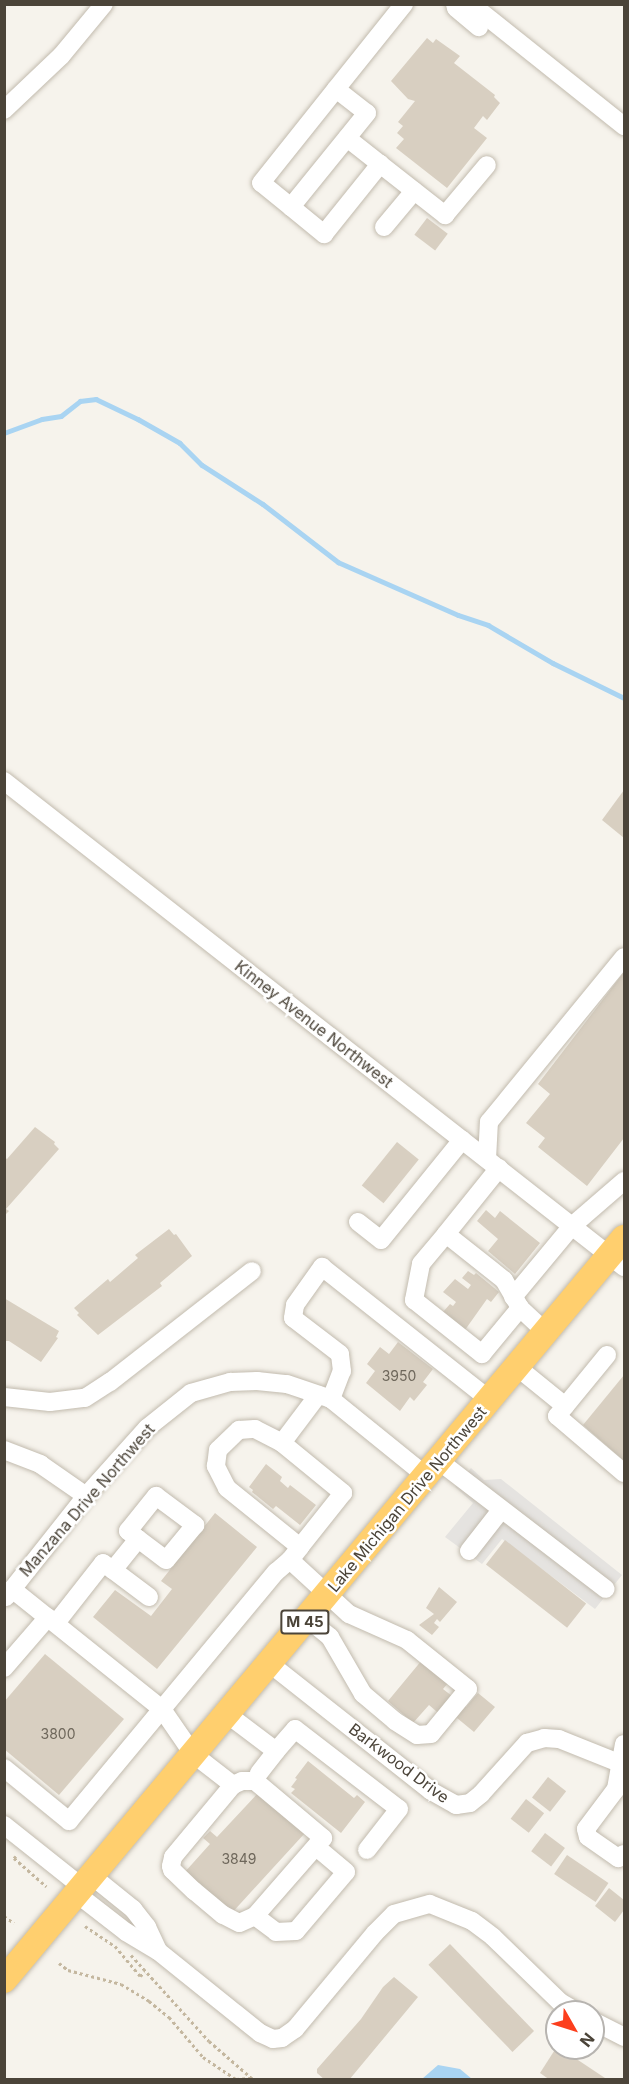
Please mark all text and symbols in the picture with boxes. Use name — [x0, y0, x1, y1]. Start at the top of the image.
street label: Kinney Avenue Northwest — [231, 956, 397, 1092]
house number: 3950 — [382, 1368, 416, 1384]
street label: Lake Michigan Drive Northwest — [324, 1402, 490, 1596]
street label: Manzana Drive Northwest — [15, 1420, 159, 1580]
road number: M 45 — [280, 1610, 330, 1634]
street label: Barkwood Drive — [345, 1719, 453, 1807]
house number: 3800 — [41, 1726, 75, 1742]
house number: 3849 — [221, 1851, 257, 1867]
north arrow — [545, 2000, 605, 2060]
text: N — [576, 2029, 599, 2051]

